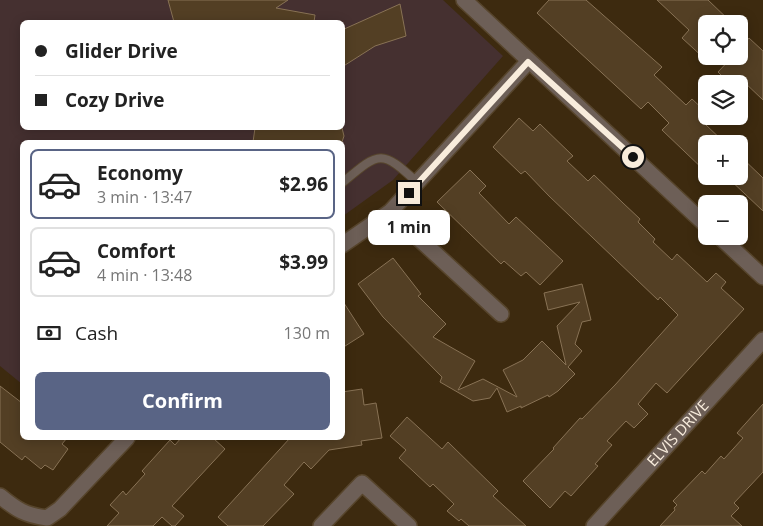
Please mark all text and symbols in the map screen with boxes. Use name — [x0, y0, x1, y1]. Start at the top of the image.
map controls — [698, 15, 748, 245]
button: locate — [698, 15, 748, 65]
text: Glider Drive — [65, 38, 178, 64]
button: layers — [698, 75, 748, 125]
text: Cozy Drive — [65, 87, 164, 113]
button: + — [698, 135, 748, 185]
route start — [622, 146, 644, 168]
text: Economy — [97, 160, 183, 186]
icon: car — [37, 162, 82, 207]
text: $2.96 — [279, 171, 328, 197]
route end — [398, 182, 420, 204]
text: 3 min · 13:47 — [97, 186, 192, 208]
button: − — [698, 195, 748, 245]
callout: 1 min — [368, 210, 450, 246]
text: 1 min — [387, 216, 431, 238]
text: Comfort — [97, 238, 176, 264]
icon: car — [37, 240, 82, 285]
text: $3.99 — [279, 249, 328, 275]
text: 4 min · 13:48 — [97, 264, 192, 286]
icon: cash — [35, 319, 63, 347]
text: Cash — [75, 320, 118, 346]
text: 130 m — [284, 322, 330, 344]
button: Confirm — [35, 372, 330, 430]
street label: ELVIS DRIVE — [642, 395, 713, 470]

